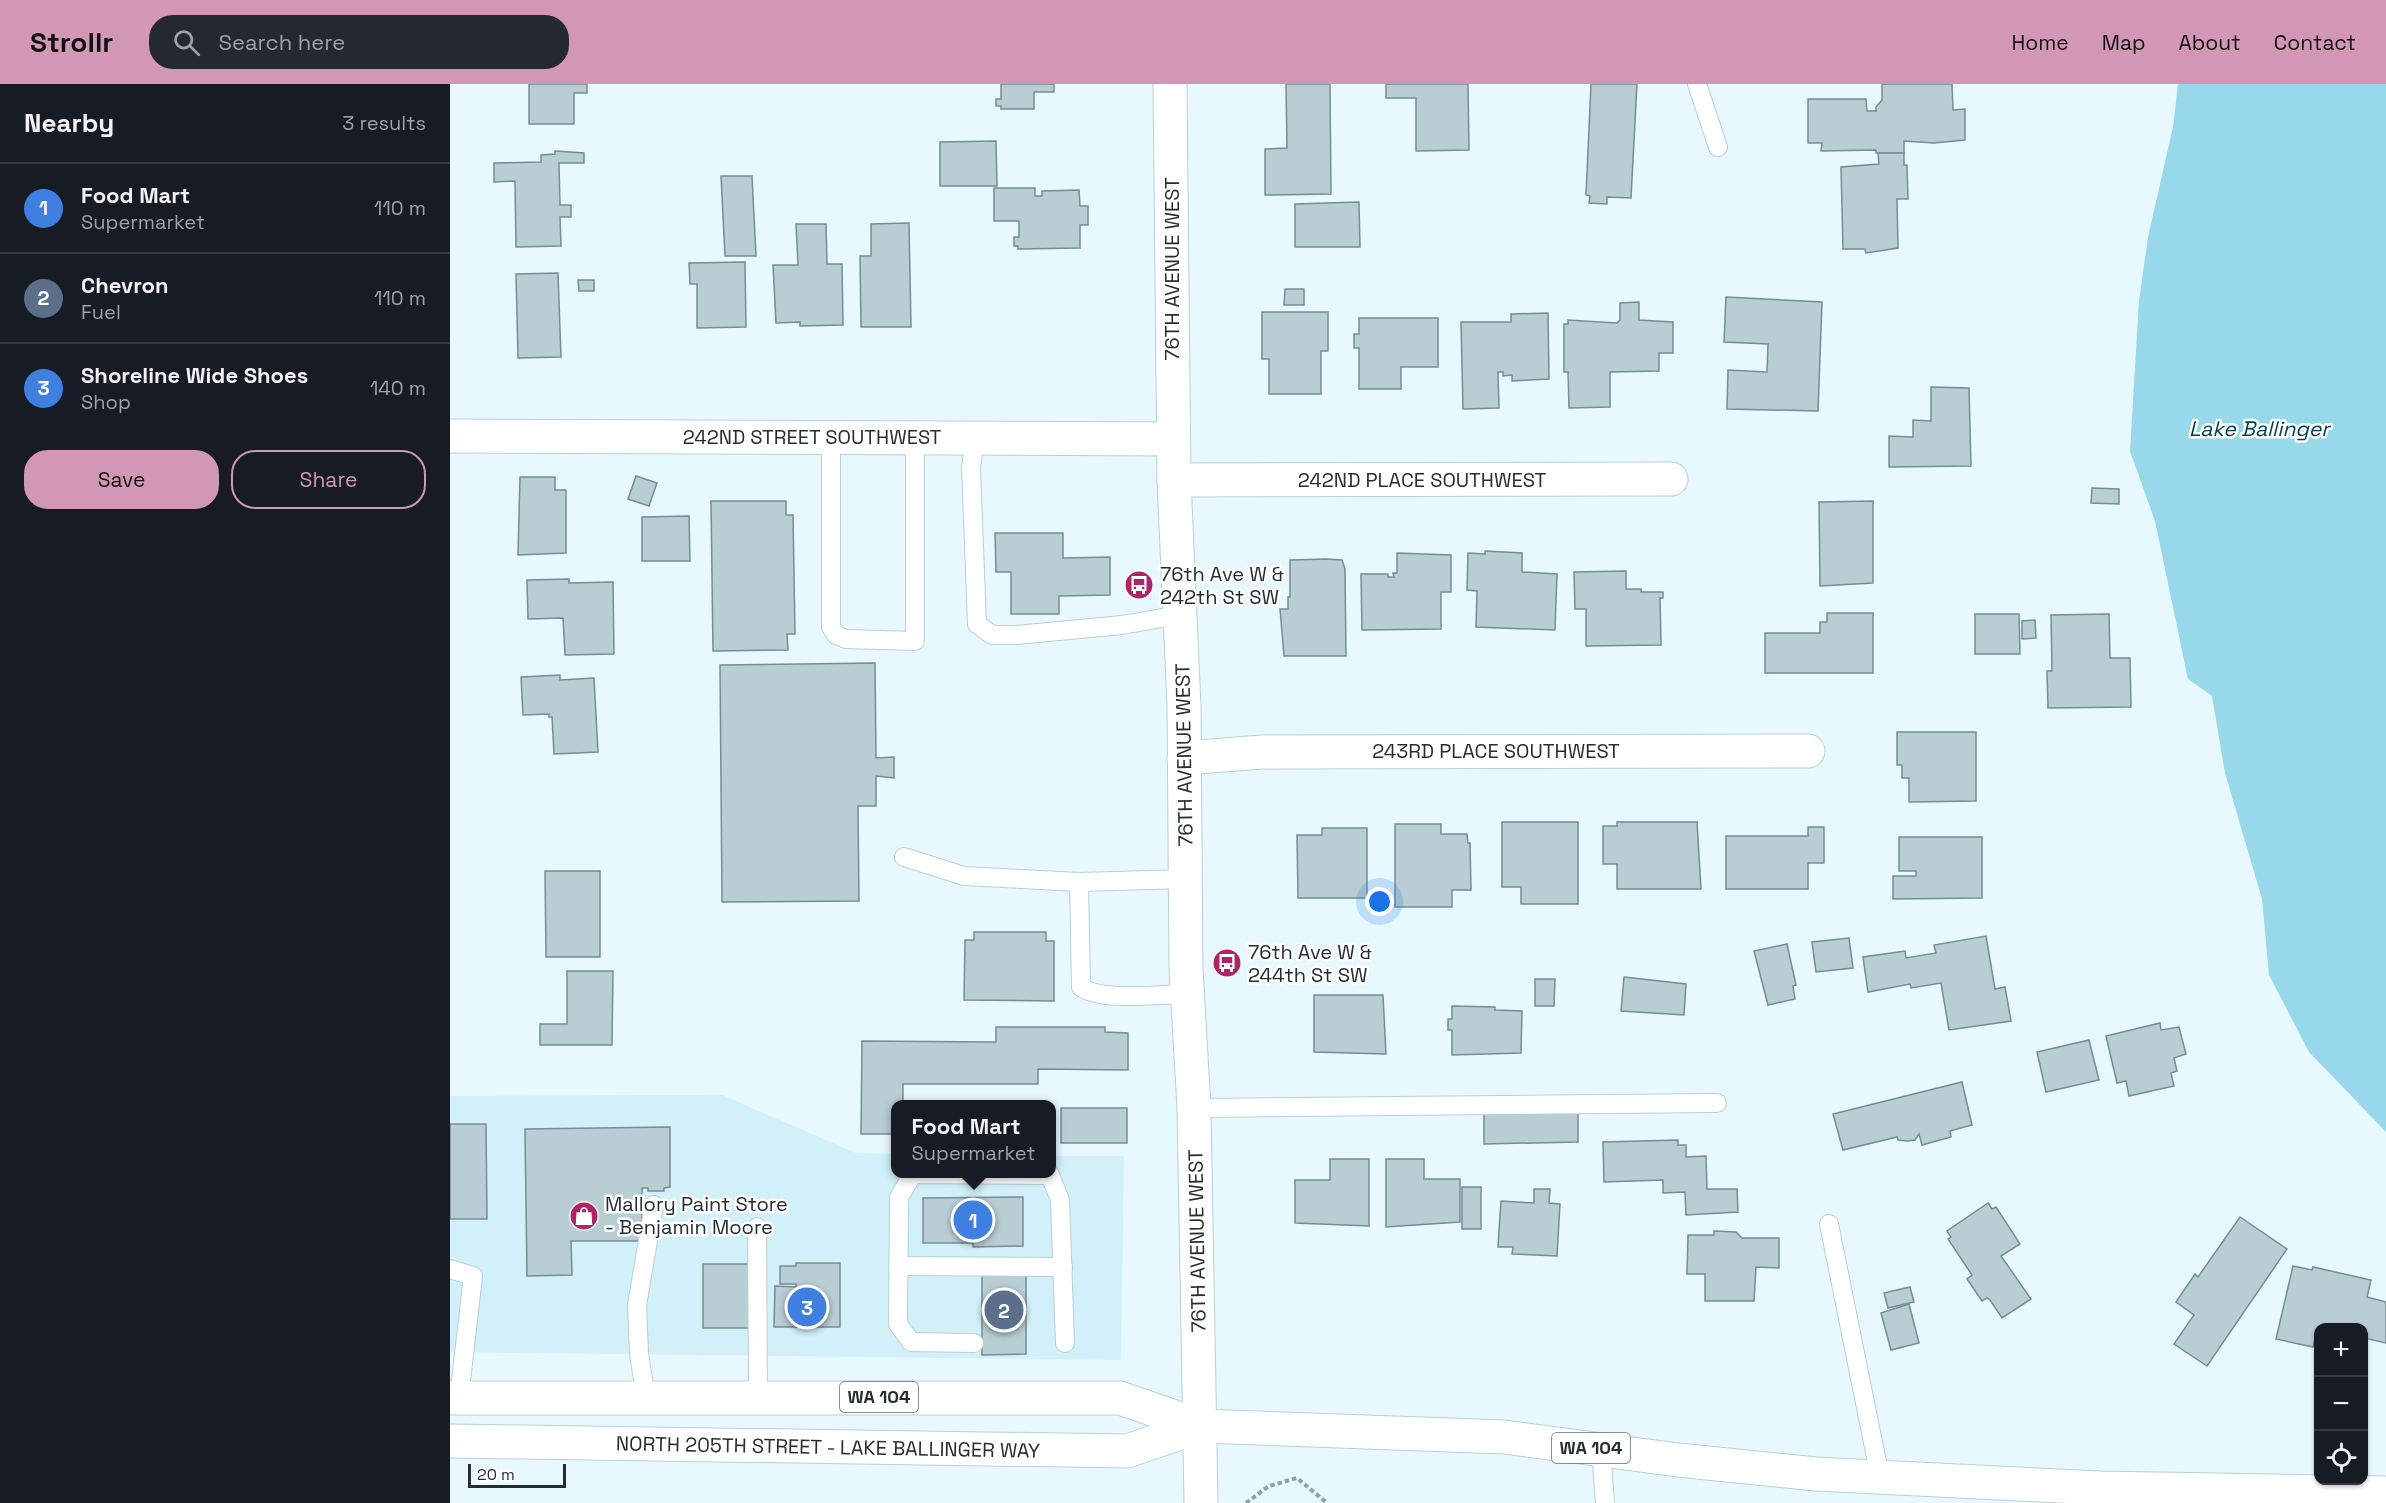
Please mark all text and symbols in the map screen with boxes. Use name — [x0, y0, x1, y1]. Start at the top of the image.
search box — [149, 15, 569, 69]
text: Strollr — [30, 24, 113, 60]
icon: search — [170, 26, 203, 59]
text: Search here — [218, 28, 345, 56]
text: Home — [2011, 29, 2069, 56]
text: Map — [2102, 29, 2146, 56]
text: About — [2179, 29, 2241, 56]
text: Contact — [2274, 29, 2356, 56]
text: Nearby — [24, 106, 114, 140]
text: 3 results — [342, 110, 426, 136]
street label: 76TH AVENUE WEST — [1159, 177, 1185, 361]
text: Food Mart — [81, 181, 190, 209]
text: 1 — [39, 195, 48, 221]
text: 110 m — [374, 195, 426, 221]
text: Supermarket — [81, 209, 205, 235]
text: Chevron — [81, 271, 169, 299]
text: 2 — [38, 285, 49, 311]
text: 110 m — [374, 285, 426, 311]
text: Fuel — [81, 299, 121, 325]
text: Shoreline Wide Shoes — [81, 361, 308, 389]
text: 3 — [37, 375, 50, 401]
text: 140 m — [370, 375, 426, 401]
text: Shop — [81, 389, 131, 415]
water label: Lake Ballinger — [2189, 415, 2331, 442]
street label: 242ND STREET SOUTHWEST — [683, 424, 942, 450]
button: Save — [24, 450, 219, 509]
button: Share — [231, 450, 426, 509]
street label: 242ND PLACE SOUTHWEST — [1298, 467, 1546, 493]
place label: 76th Ave W & 242th St SW — [1160, 561, 1284, 610]
bus stop icon: 76th Ave W & 242th St SW — [1123, 569, 1155, 601]
street label: 76TH AVENUE WEST — [1169, 663, 1199, 847]
street label: 243RD PLACE SOUTHWEST — [1372, 738, 1620, 764]
your location — [1365, 887, 1394, 916]
place label: 76th Ave W & 244th St SW — [1248, 939, 1372, 988]
bus stop icon: 76th Ave W & 244th St SW — [1211, 947, 1243, 979]
popup — [891, 1100, 1056, 1178]
text: Food Mart — [912, 1112, 1021, 1140]
text: Supermarket — [912, 1140, 1035, 1166]
street label: 76TH AVENUE WEST — [1182, 1149, 1212, 1333]
place label: Mallory Paint Store - Benjamin Moore — [605, 1191, 788, 1240]
pin: 1 — [954, 1198, 992, 1242]
shop icon: Mallory Paint Store - Benjamin Moore — [568, 1200, 600, 1232]
pin: 3 — [788, 1284, 826, 1330]
pin: 2 — [984, 1288, 1024, 1332]
map controls — [2314, 1323, 2368, 1485]
button: + — [2314, 1323, 2368, 1377]
button: − — [2314, 1377, 2368, 1431]
road number: WA 104 — [840, 1382, 918, 1412]
street label: NORTH 205TH STREET - LAKE BALLINGER WAY — [616, 1430, 1040, 1464]
button: locate — [2314, 1431, 2368, 1485]
road number: WA 104 — [1552, 1433, 1630, 1463]
scale bar — [468, 1461, 566, 1488]
text: 20 m — [477, 1464, 515, 1485]

